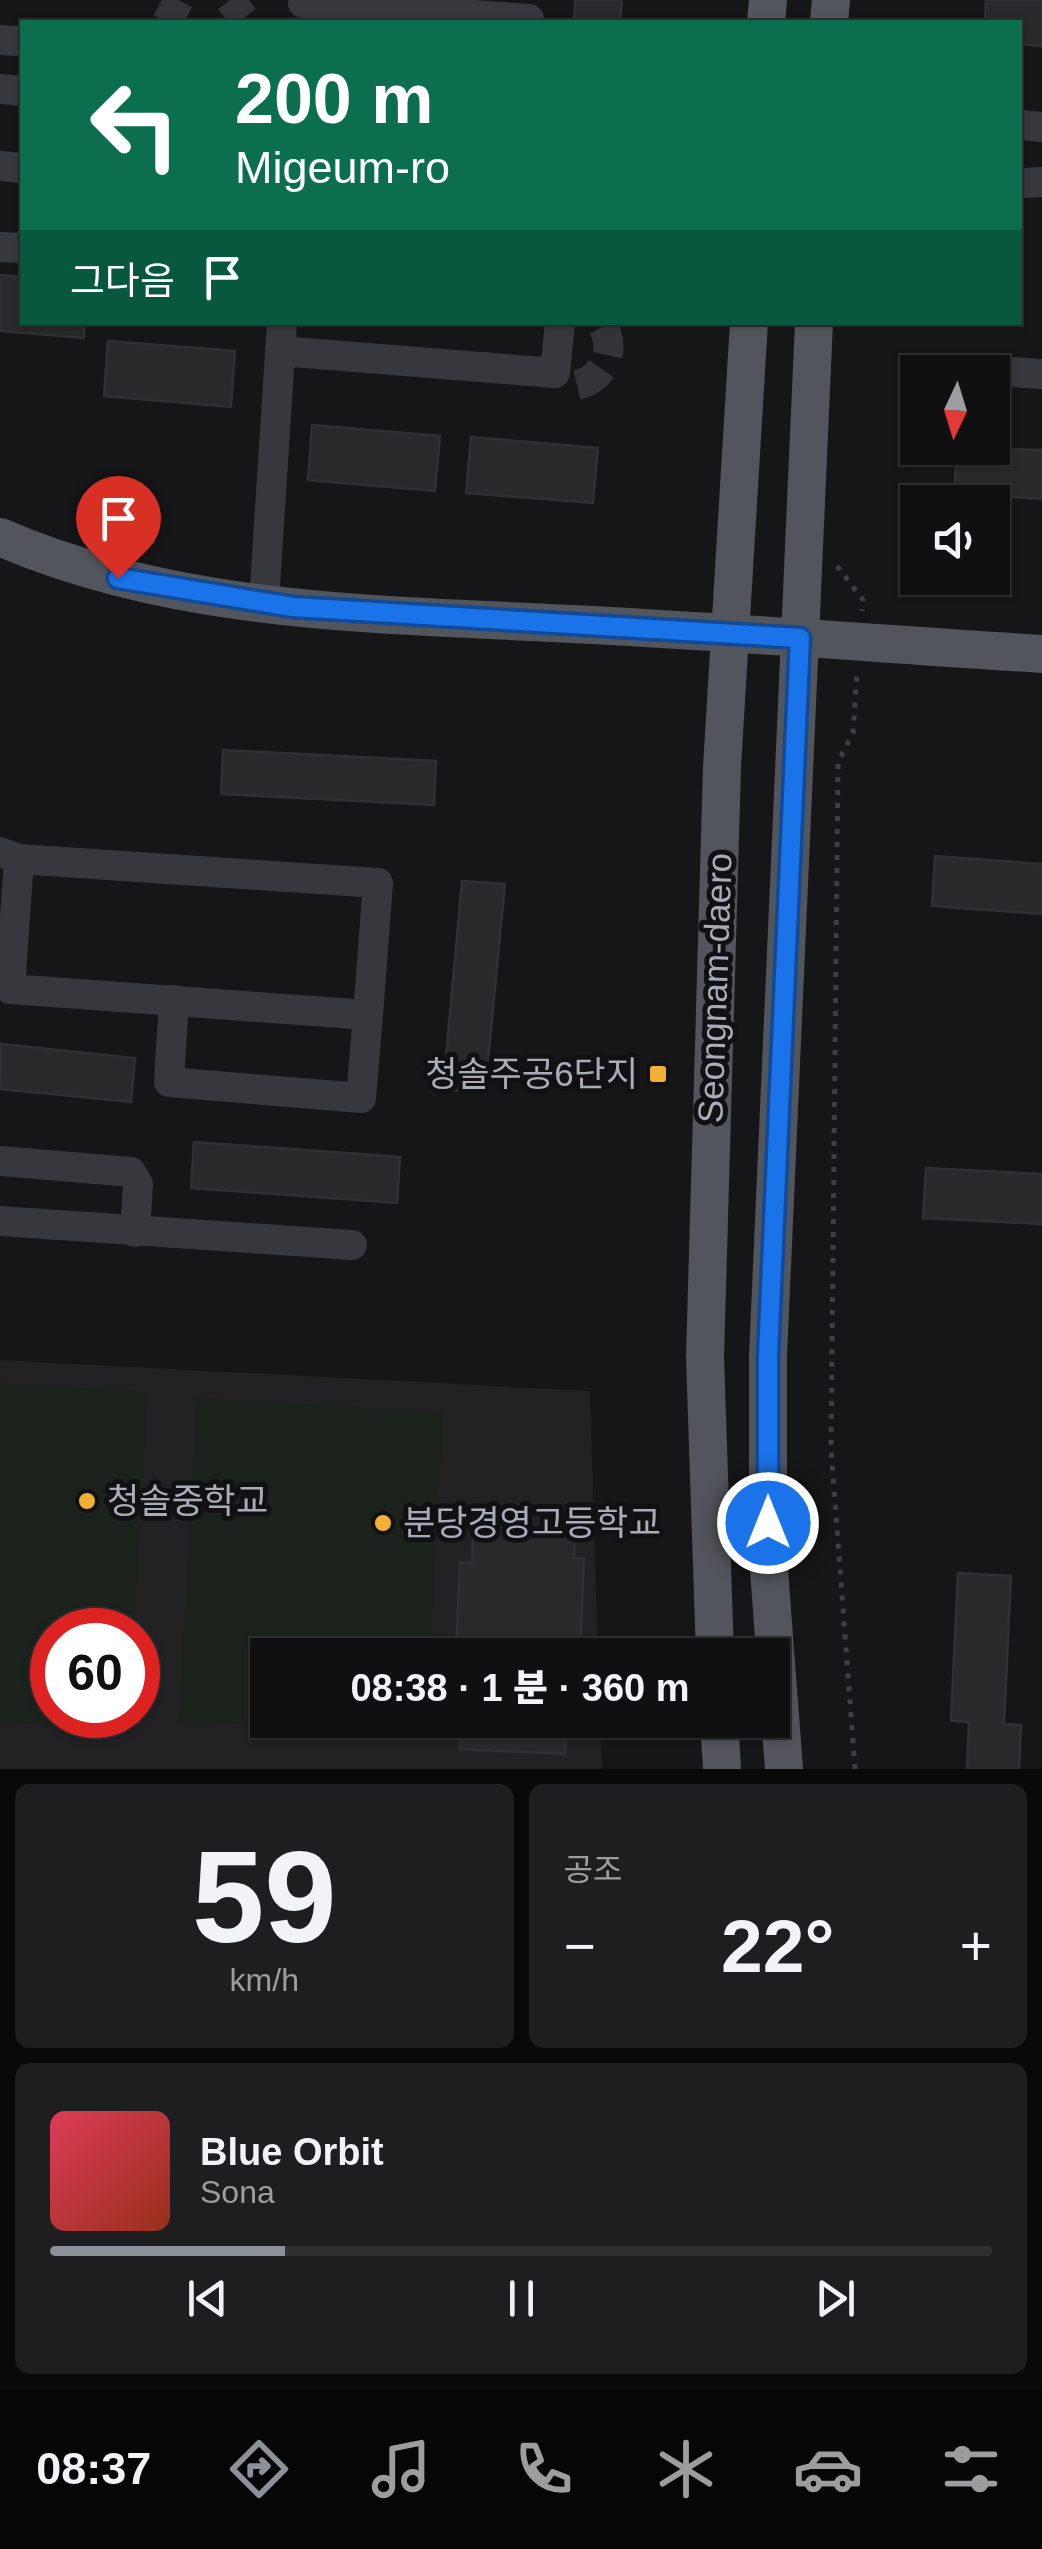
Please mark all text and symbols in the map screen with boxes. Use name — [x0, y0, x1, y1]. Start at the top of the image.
icon: left — [70, 60, 200, 190]
text: 200 m — [235, 60, 433, 138]
text: Migeum-ro — [235, 142, 450, 193]
icon: arrive — [195, 250, 250, 305]
text: 그다음 — [70, 260, 175, 302]
north arrow — [900, 355, 1010, 465]
map controls — [900, 355, 1010, 595]
pin — [76, 476, 161, 579]
button: sound — [900, 485, 1010, 595]
icon: arrive — [91, 491, 146, 546]
street label: Seongnam-daero — [690, 852, 739, 1124]
place label: 청솔주공6단지 — [425, 1054, 638, 1093]
marker: 청솔주공6단지 — [647, 1063, 669, 1085]
position arrow — [716, 1471, 820, 1575]
place label: 청솔중학교 — [107, 1481, 268, 1520]
marker: 청솔중학교 — [76, 1490, 98, 1512]
place label: 분당경영고등학교 — [403, 1503, 661, 1542]
marker: 분당경영고등학교 — [372, 1512, 394, 1534]
speed limit sign: 60 — [30, 1608, 160, 1738]
text: 08:38 · 1 분 · 360 m — [350, 1667, 690, 1709]
text: 59 — [192, 1824, 337, 1970]
text: 공조 — [564, 1852, 622, 1888]
text: 22° — [721, 1904, 834, 1988]
text: − — [564, 1915, 596, 1977]
text: + — [960, 1915, 992, 1977]
text: km/h — [230, 1962, 299, 1998]
text: Blue Orbit — [200, 2131, 384, 2173]
text: Sona — [200, 2174, 275, 2210]
icon: previous — [180, 2271, 235, 2326]
icon: pause — [494, 2271, 549, 2326]
icon: next — [808, 2271, 863, 2326]
icon: directions — [224, 2434, 294, 2504]
icon: music — [366, 2434, 436, 2504]
icon: phone — [509, 2434, 579, 2504]
icon: climate — [651, 2434, 721, 2504]
icon: car — [793, 2434, 863, 2504]
icon: filters — [936, 2434, 1006, 2504]
text: 08:37 — [36, 2443, 151, 2494]

